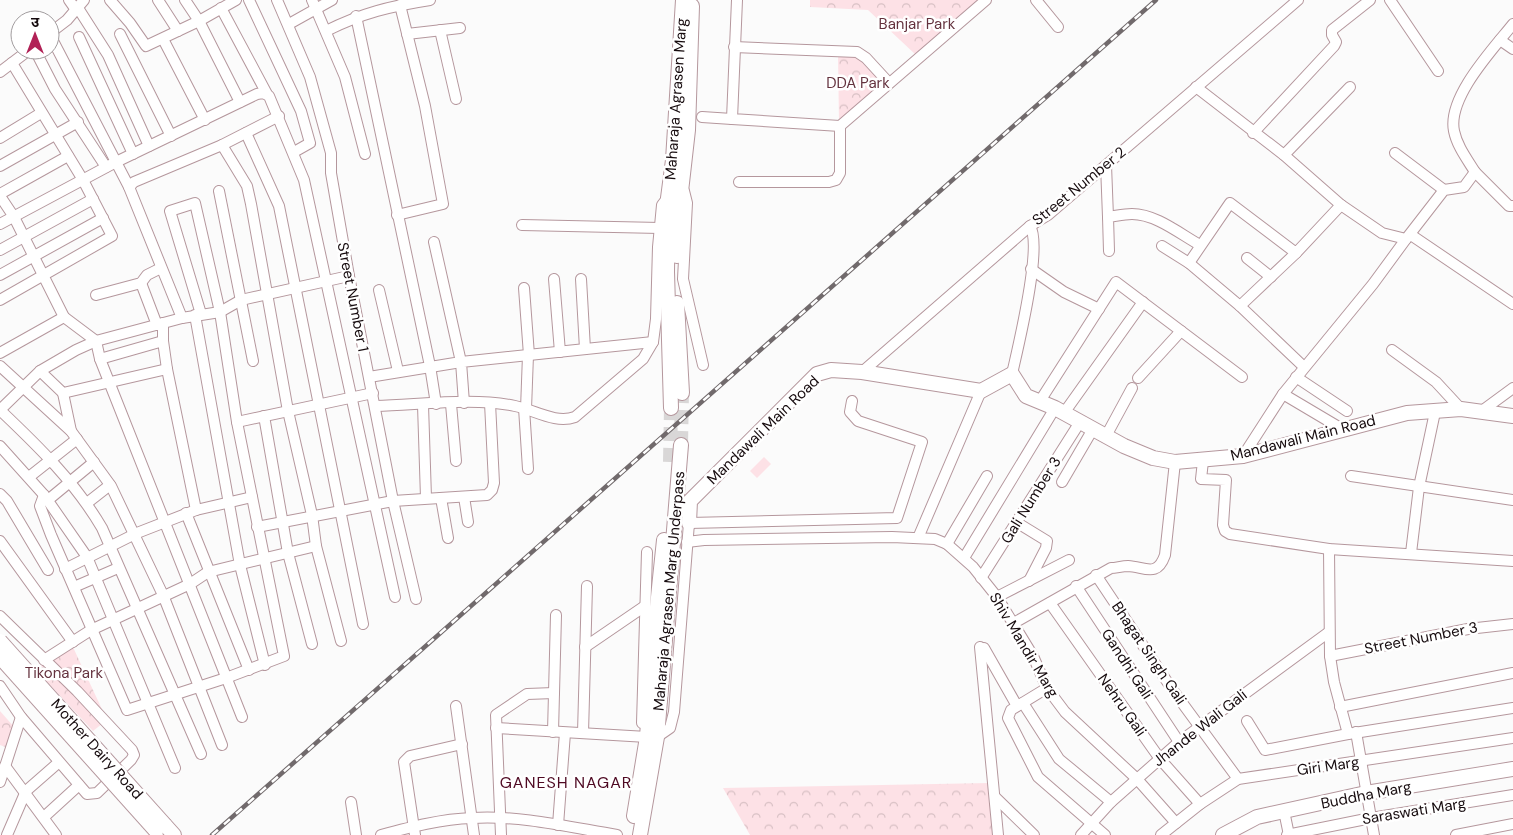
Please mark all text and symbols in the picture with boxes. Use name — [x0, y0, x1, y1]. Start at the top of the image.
north arrow — [10, 10, 60, 60]
text: उ — [31, 13, 40, 31]
park label: Banjar Park — [879, 14, 956, 34]
street label: Maharaja Agrasen Marg — [660, 17, 692, 181]
park label: DDA Park — [826, 73, 890, 93]
street label: Street Number 2 — [1028, 142, 1130, 230]
street label: Street Number 1 — [333, 241, 373, 353]
street label: Mandawali Main Road — [702, 371, 824, 489]
street label: Mandawali Main Road — [1228, 410, 1378, 466]
street label: Gali Number 3 — [996, 453, 1066, 547]
street label: Maharaja Agrasen Marg Underpass — [649, 470, 689, 712]
street label: Shiv Mandir Marg — [985, 589, 1063, 701]
street label: Bhagat Singh Gali — [1107, 597, 1191, 709]
street label: Street Number 3 — [1363, 617, 1479, 659]
street label: Gandhi Gali — [1097, 625, 1157, 703]
park label: Tikona Park — [25, 663, 104, 683]
street label: Nehru Gali — [1093, 670, 1151, 740]
street label: Jhande Wali Gali — [1149, 685, 1251, 771]
street label: Mother Dairy Road — [47, 695, 147, 803]
street label: Giri Marg — [1296, 752, 1360, 780]
district label: GANESH NAGAR — [500, 772, 632, 793]
street label: Buddha Marg — [1319, 776, 1413, 814]
street label: Saraswati Marg — [1361, 793, 1467, 829]

